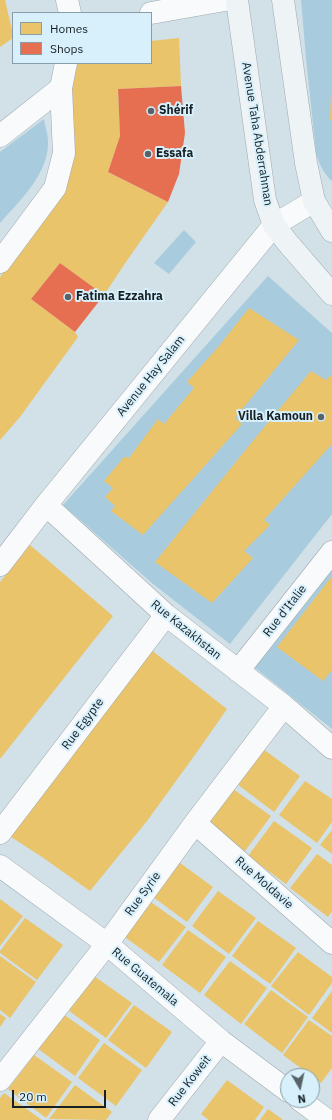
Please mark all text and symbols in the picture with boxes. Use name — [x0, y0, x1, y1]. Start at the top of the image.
legend — [12, 12, 152, 64]
text: Homes — [50, 21, 88, 36]
text: Shops — [50, 41, 83, 56]
street label: Avenue Taha Abderrahman — [239, 61, 275, 207]
place label: Shérif — [159, 104, 193, 118]
marker: Shérif — [146, 106, 156, 116]
place label: Essafa — [156, 147, 193, 161]
marker: Essafa — [143, 149, 153, 159]
place label: Fatima Ezzahra — [76, 290, 163, 304]
marker: Fatima Ezzahra — [63, 292, 73, 302]
street label: Avenue Hay Salam — [114, 333, 188, 419]
place label: Villa Kamoun — [238, 410, 313, 424]
marker: Villa Kamoun — [316, 412, 326, 422]
street label: Rue d'Italie — [260, 582, 310, 640]
street label: Rue Kazakhstan — [148, 597, 224, 663]
street label: Rue Egypte — [59, 695, 107, 753]
street label: Rue Moldavie — [232, 854, 296, 912]
street label: Rue Syrie — [122, 869, 164, 919]
street label: Rue Guatemala — [109, 945, 181, 1009]
street label: Rue Koweit — [166, 1053, 214, 1109]
north arrow — [280, 1068, 320, 1108]
scale bar — [14, 1082, 108, 1108]
text: 20 m — [19, 1089, 47, 1104]
text: N — [297, 1091, 307, 1106]

